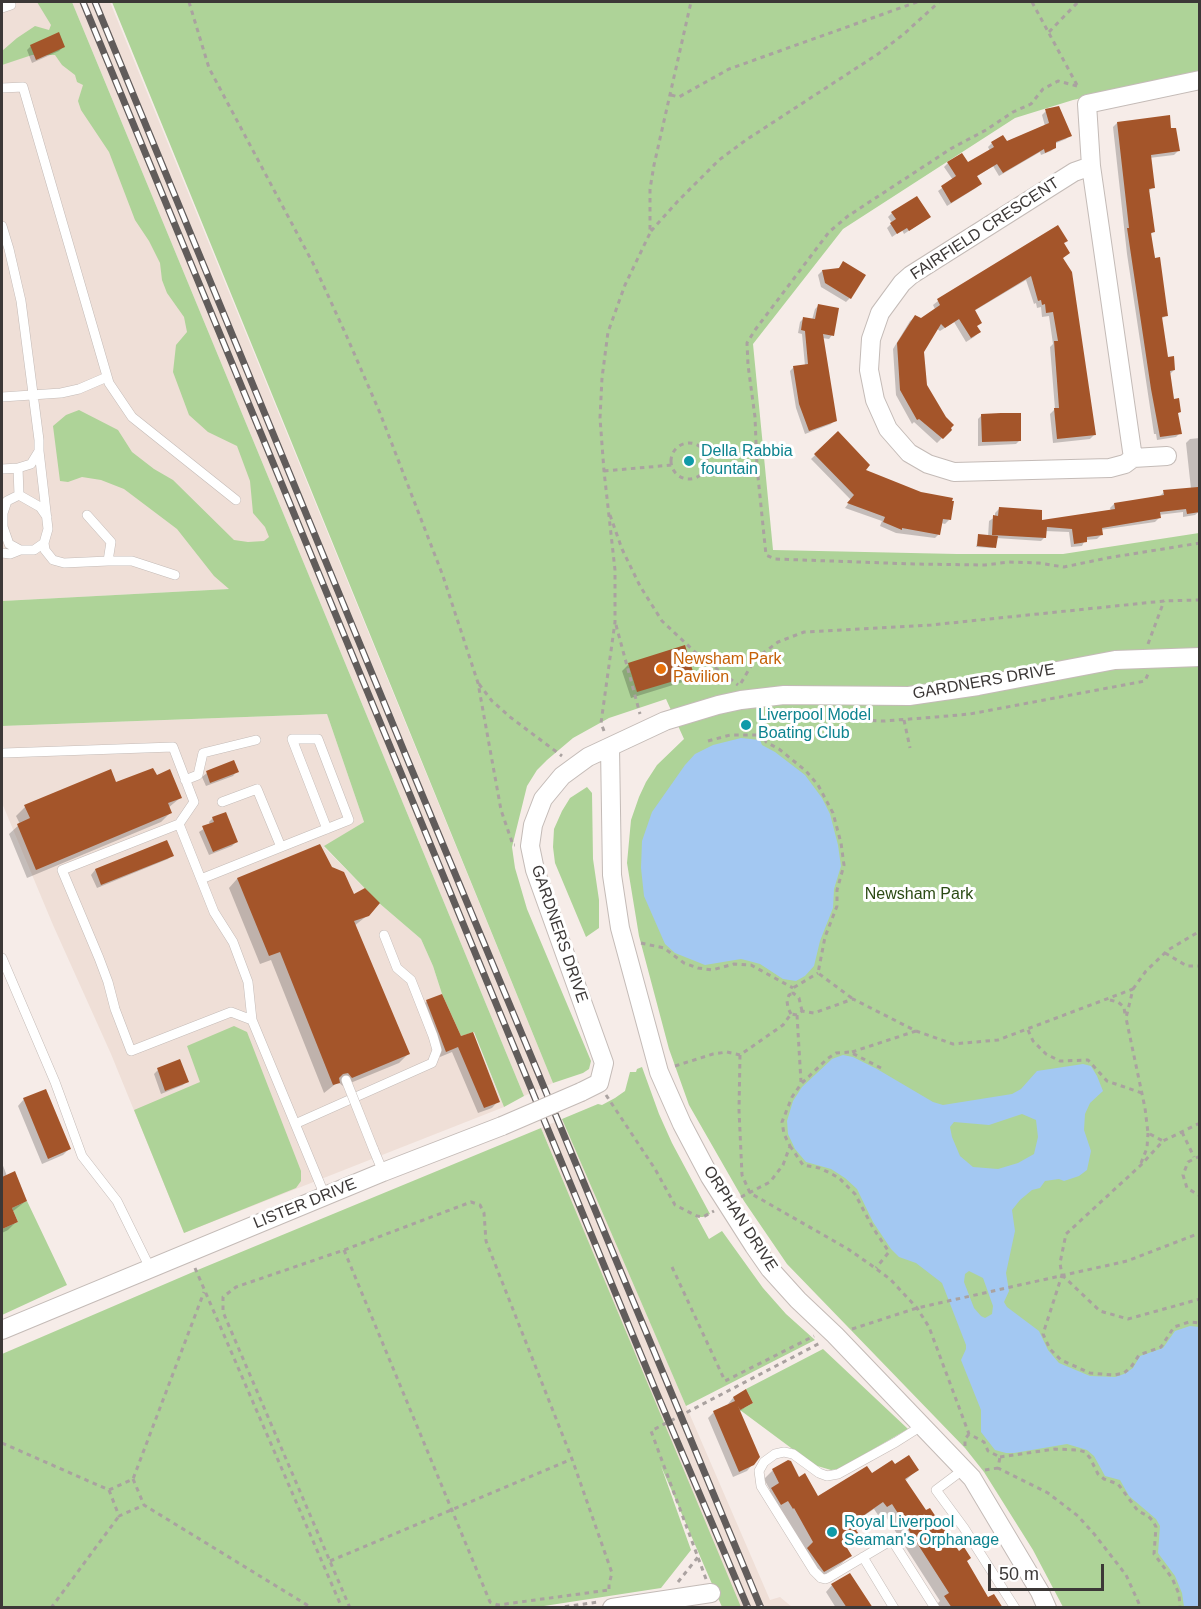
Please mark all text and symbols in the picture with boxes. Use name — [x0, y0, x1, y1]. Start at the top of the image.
street label: FAIRFIELD CRESCENT — [907, 174, 1063, 284]
place label: Della Rabbia fountain — [701, 442, 793, 480]
marker: Della Rabbia fountain — [682, 454, 696, 468]
place label: Newsham Park Pavilion — [673, 650, 781, 688]
street label: GARDNERS DRIVE — [911, 660, 1057, 704]
marker: Newsham Park Pavilion — [654, 662, 668, 676]
place label: Liverpool Model Boating Club — [758, 706, 871, 744]
marker: Liverpool Model Boating Club — [739, 718, 753, 732]
street label: GARDNERS DRIVE — [526, 863, 592, 1005]
park label: Newsham Park — [865, 885, 973, 905]
street label: ORPHAN DRIVE — [699, 1163, 781, 1275]
street label: LISTER DRIVE — [251, 1175, 359, 1233]
place label: Royal Liverpool Seaman's Orphanage — [844, 1513, 999, 1551]
marker: Royal Liverpool Seaman's Orphanage — [825, 1525, 839, 1539]
scale bar — [991, 1552, 1106, 1590]
text: 50 m — [999, 1564, 1039, 1584]

